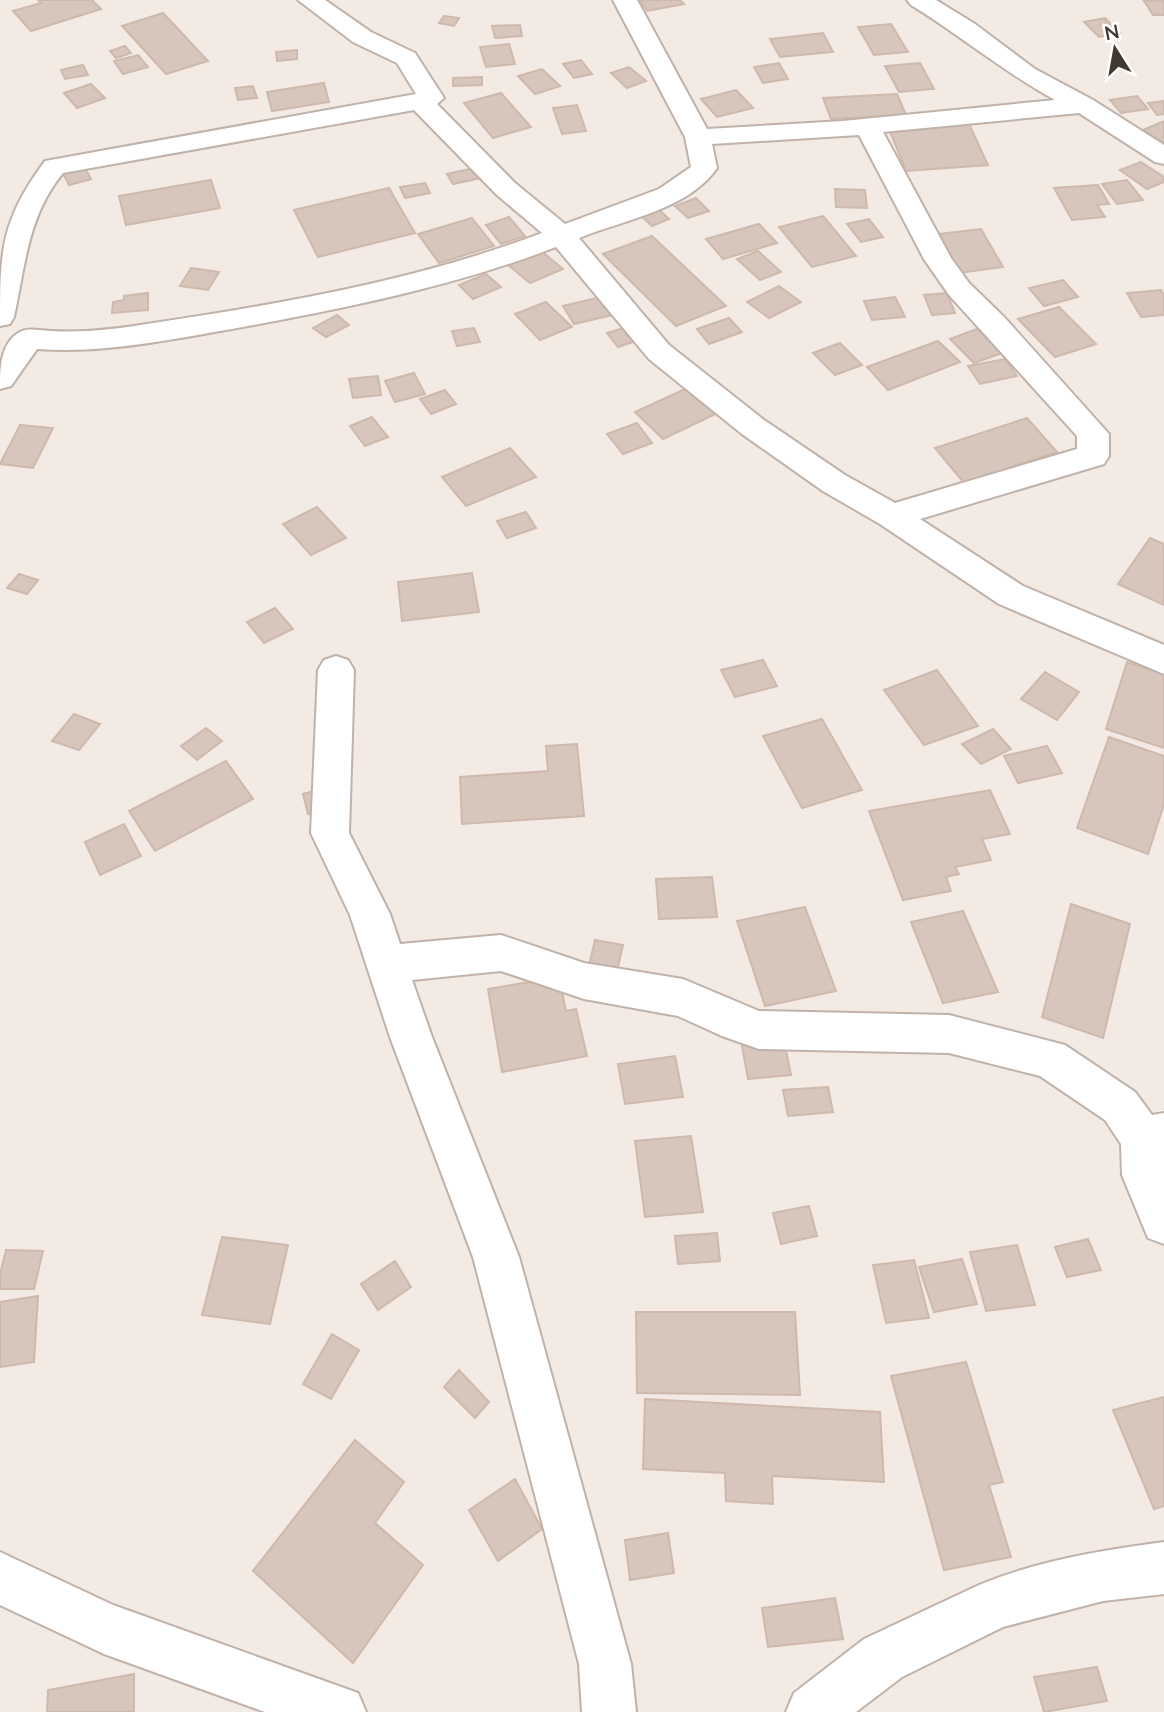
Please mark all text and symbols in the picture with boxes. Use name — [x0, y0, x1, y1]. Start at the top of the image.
north arrow — [1080, 14, 1150, 84]
text: N — [1102, 19, 1121, 45]

